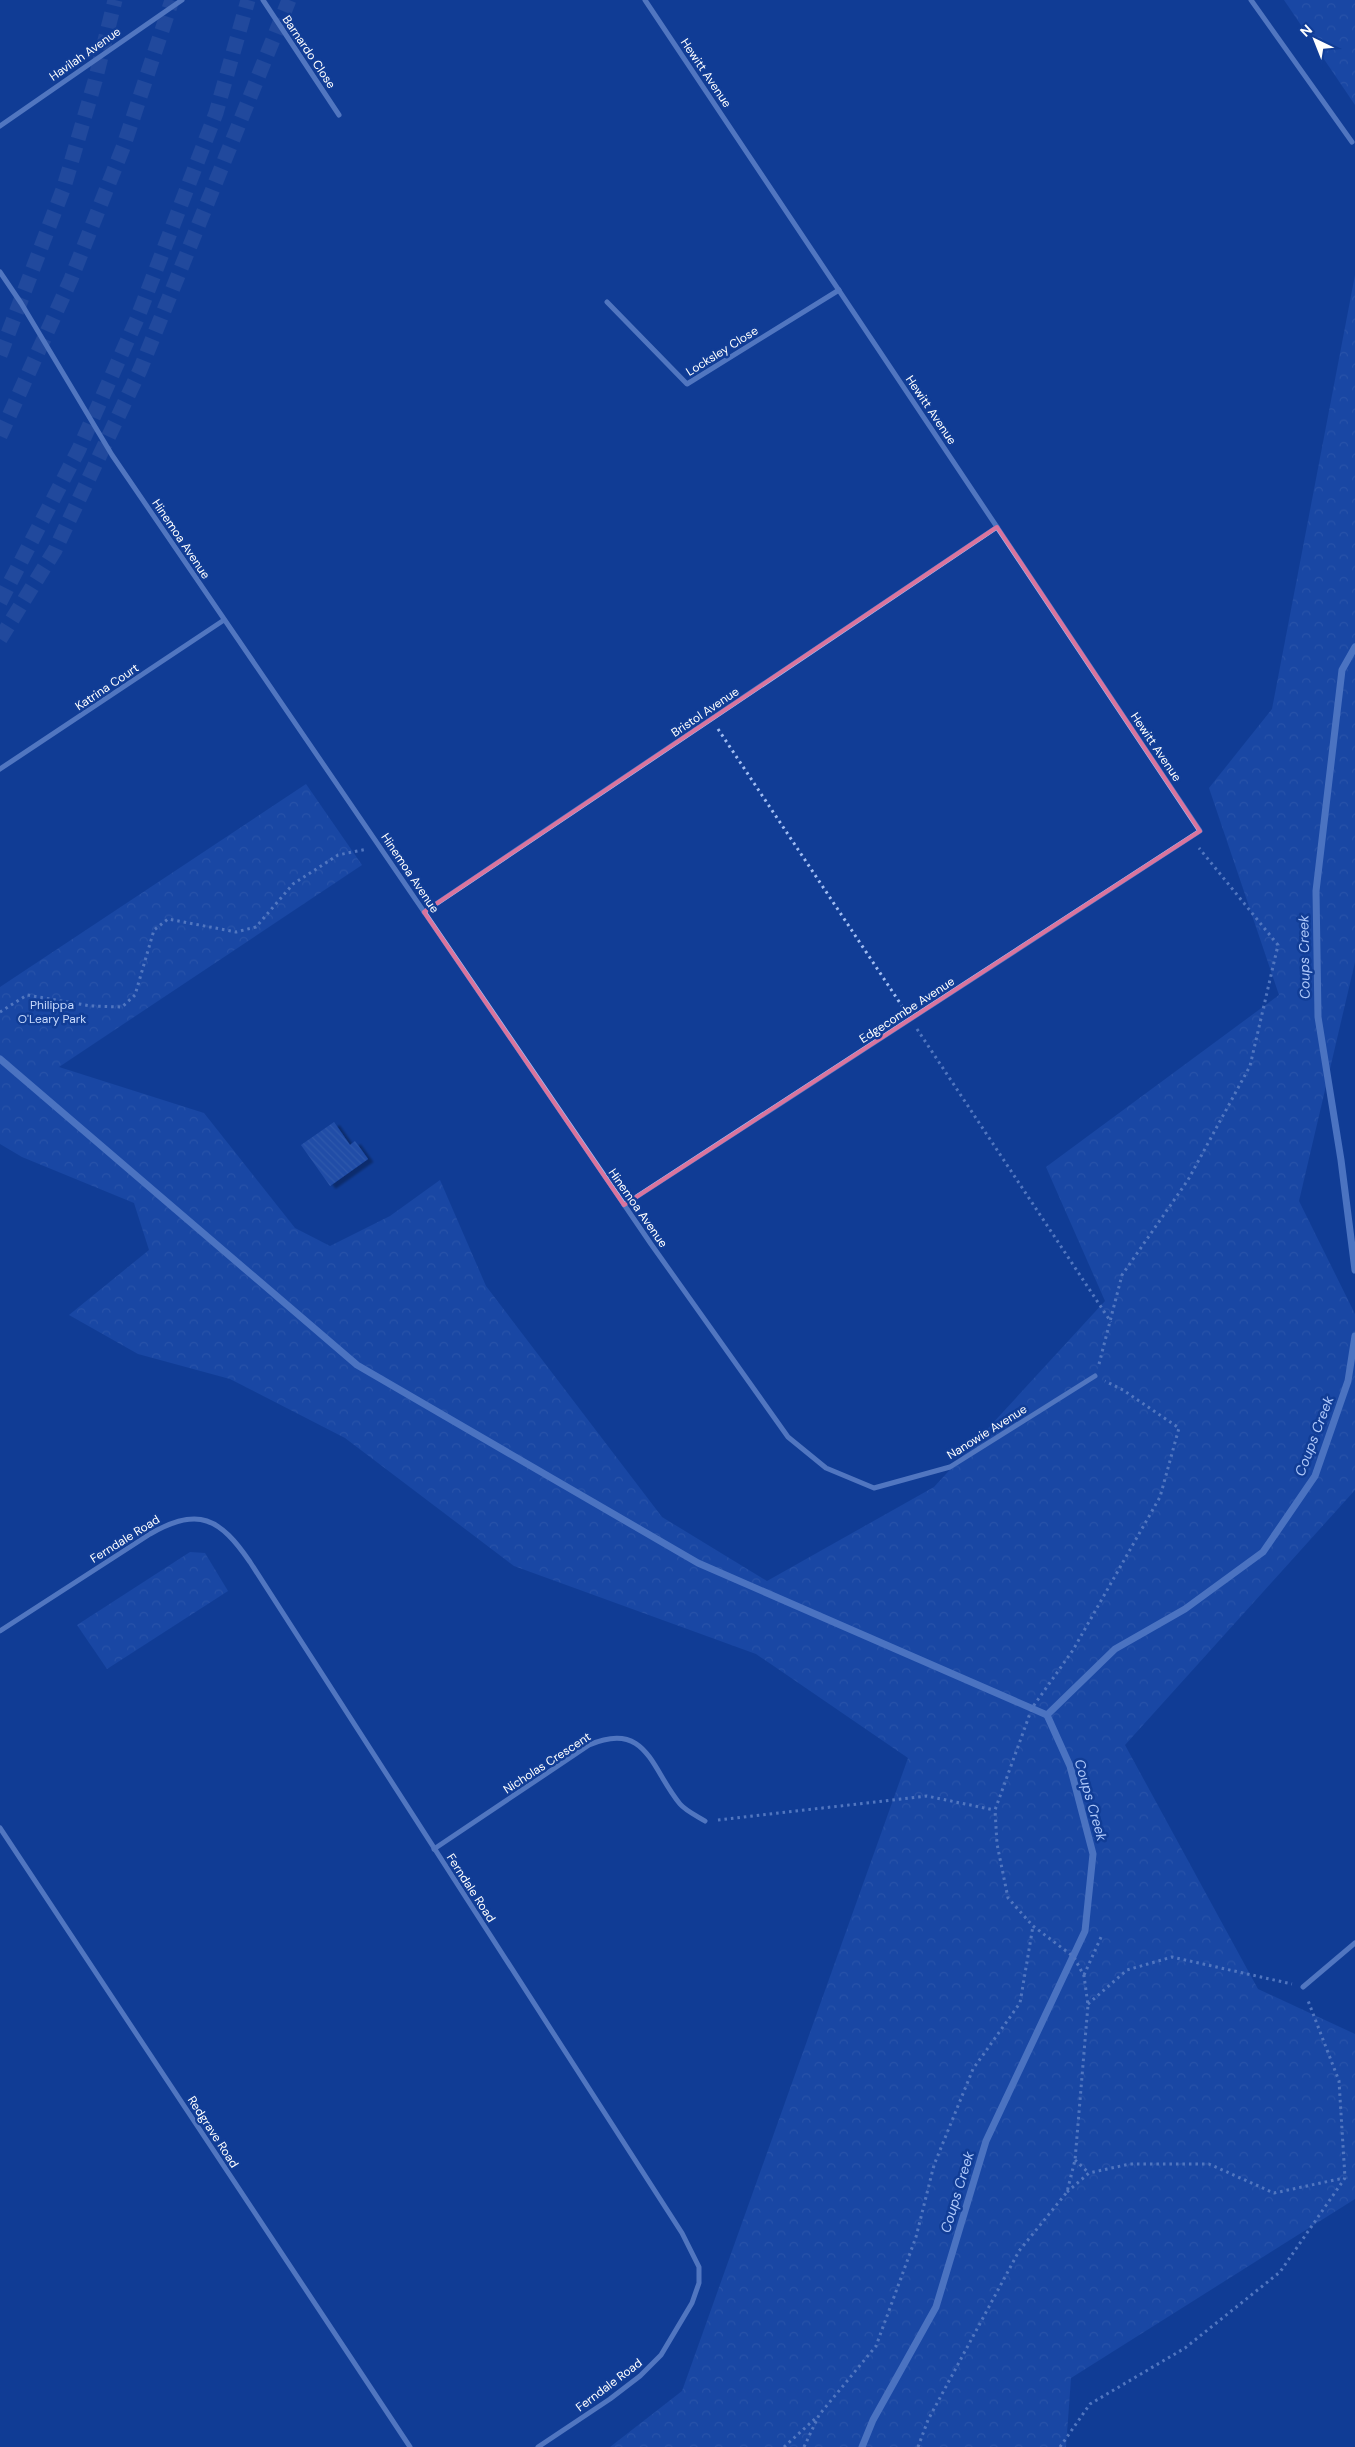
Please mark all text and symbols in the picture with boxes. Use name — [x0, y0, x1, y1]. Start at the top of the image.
street label: Barnardo Close — [279, 12, 339, 92]
north arrow — [1290, 15, 1340, 65]
text: N — [1296, 20, 1316, 41]
street label: Havilah Avenue — [46, 23, 124, 85]
street label: Hewitt Avenue — [677, 35, 735, 111]
street label: Locksley Close — [683, 322, 761, 380]
street label: Hewitt Avenue — [902, 372, 960, 448]
street label: Hinemoa Avenue — [148, 496, 214, 582]
street label: Katrina Court — [72, 660, 142, 714]
street label: Bristol Avenue — [668, 683, 742, 741]
street label: Hewitt Avenue — [1127, 709, 1185, 785]
street label: Hinemoa Avenue — [377, 830, 443, 916]
water label: Coups Creek — [1294, 914, 1314, 999]
street label: Edgecombe Avenue — [856, 973, 958, 1047]
park label: Philippa O'Leary Park — [18, 997, 86, 1027]
street label: Hinemoa Avenue — [605, 1165, 671, 1251]
water label: Coups Creek — [1290, 1393, 1338, 1479]
street label: Nanowie Avenue — [944, 1401, 1030, 1463]
street label: Ferndale Road — [87, 1511, 163, 1567]
street label: Nicholas Crescent — [500, 1729, 594, 1797]
water label: Coups Creek — [1071, 1757, 1112, 1844]
street label: Ferndale Road — [443, 1851, 499, 1925]
street label: Redgrave Road — [184, 2093, 242, 2171]
water label: Coups Creek — [936, 2148, 978, 2235]
street label: Ferndale Road — [573, 2355, 645, 2415]

